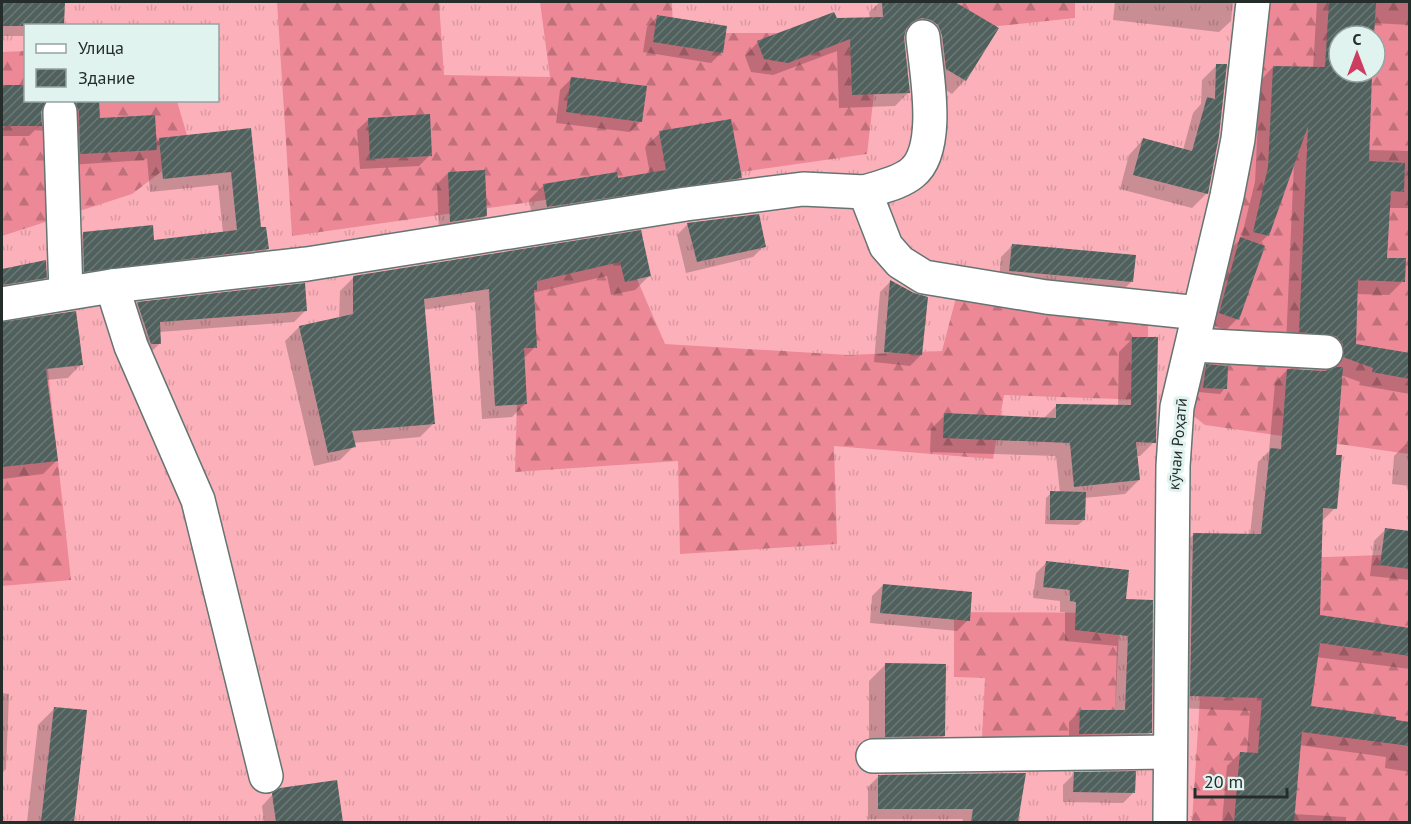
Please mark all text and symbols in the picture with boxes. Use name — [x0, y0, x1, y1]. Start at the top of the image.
legend — [24, 24, 219, 102]
north arrow — [1327, 24, 1387, 84]
text: С — [1353, 29, 1362, 49]
text: Улица — [78, 36, 124, 59]
text: Здание — [78, 66, 135, 89]
street label: кӯчаи Роҳатӣ — [1163, 397, 1191, 491]
scale bar — [1195, 761, 1286, 799]
text: 20 m — [1204, 770, 1243, 793]

